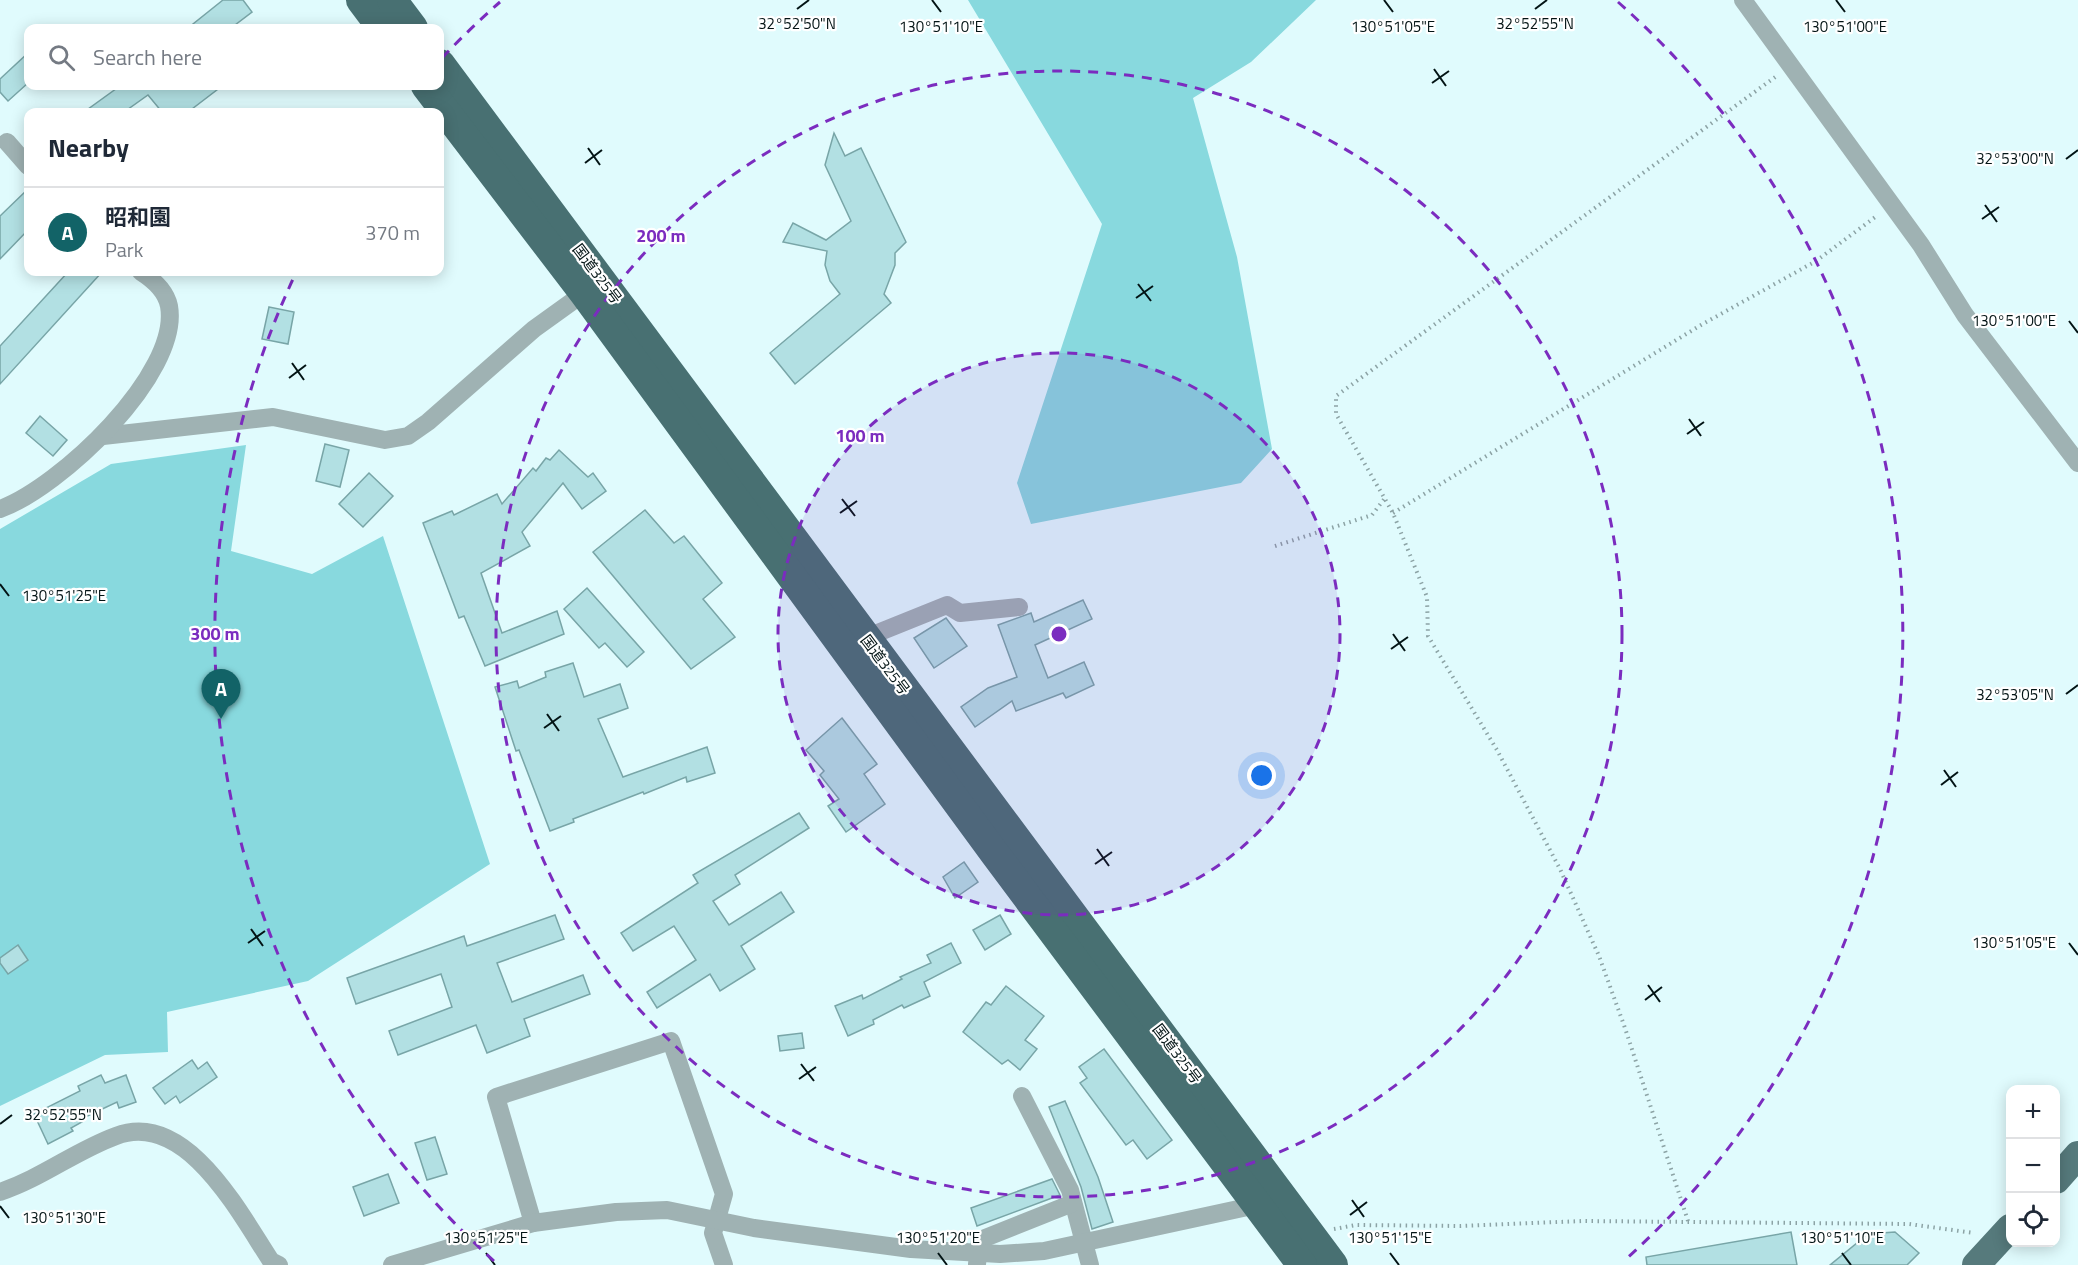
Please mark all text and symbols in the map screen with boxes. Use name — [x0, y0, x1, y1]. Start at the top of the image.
text: 32°52'50"N — [758, 12, 836, 35]
text: 32°52'55"N — [1496, 12, 1574, 35]
text: 130°51'10"E — [899, 15, 983, 38]
text: 130°51'05"E — [1351, 15, 1435, 38]
text: 130°51'00"E — [1803, 15, 1887, 38]
search box — [24, 24, 444, 90]
text: Search here — [93, 40, 202, 74]
icon: search — [45, 41, 78, 74]
text: Nearby — [48, 128, 129, 167]
text: 32°53'00"N — [1976, 147, 2054, 170]
text: 昭和園 — [105, 200, 171, 234]
text: A — [61, 217, 74, 248]
text: 370 m — [365, 217, 420, 248]
text: 200 m — [636, 222, 686, 249]
text: Park — [105, 234, 143, 265]
street label: 国道325号 — [567, 239, 628, 309]
text: 130°51'00"E — [1972, 309, 2056, 332]
text: 100 m — [835, 422, 885, 449]
text: 130°51'25"E — [22, 584, 106, 607]
text: 300 m — [190, 620, 240, 647]
centre of rings — [1049, 624, 1069, 644]
street label: 国道325号 — [855, 630, 916, 700]
pin: A — [202, 670, 240, 719]
text: 32°53'05"N — [1976, 683, 2054, 706]
your location — [1247, 761, 1276, 790]
text: 130°51'05"E — [1972, 931, 2056, 954]
street label: 国道325号 — [1147, 1019, 1208, 1089]
map controls — [2006, 1085, 2060, 1247]
button: + — [2006, 1085, 2060, 1139]
text: 32°52'55"N — [24, 1103, 102, 1126]
button: − — [2006, 1139, 2060, 1193]
button: locate — [2006, 1193, 2060, 1247]
text: 130°51'30"E — [22, 1206, 106, 1229]
text: 130°51'25"E — [444, 1226, 528, 1249]
text: 130°51'20"E — [896, 1226, 980, 1249]
text: 130°51'15"E — [1348, 1226, 1432, 1249]
text: 130°51'10"E — [1800, 1226, 1884, 1249]

